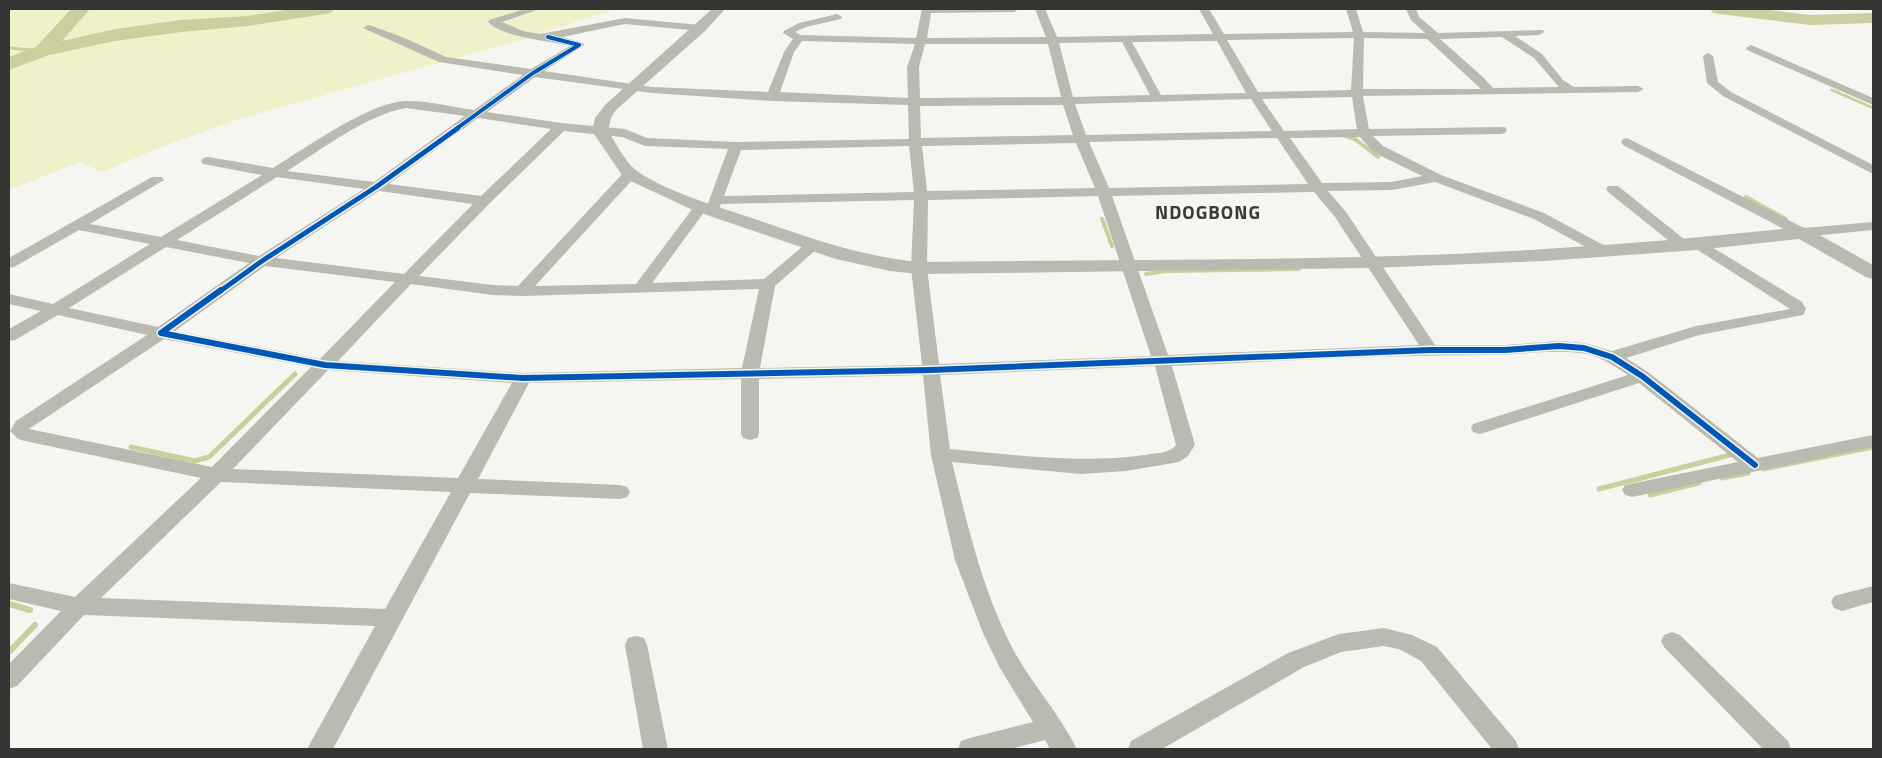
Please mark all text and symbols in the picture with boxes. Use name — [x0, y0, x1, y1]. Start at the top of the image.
district label: NDOGBONG — [1155, 197, 1261, 226]

